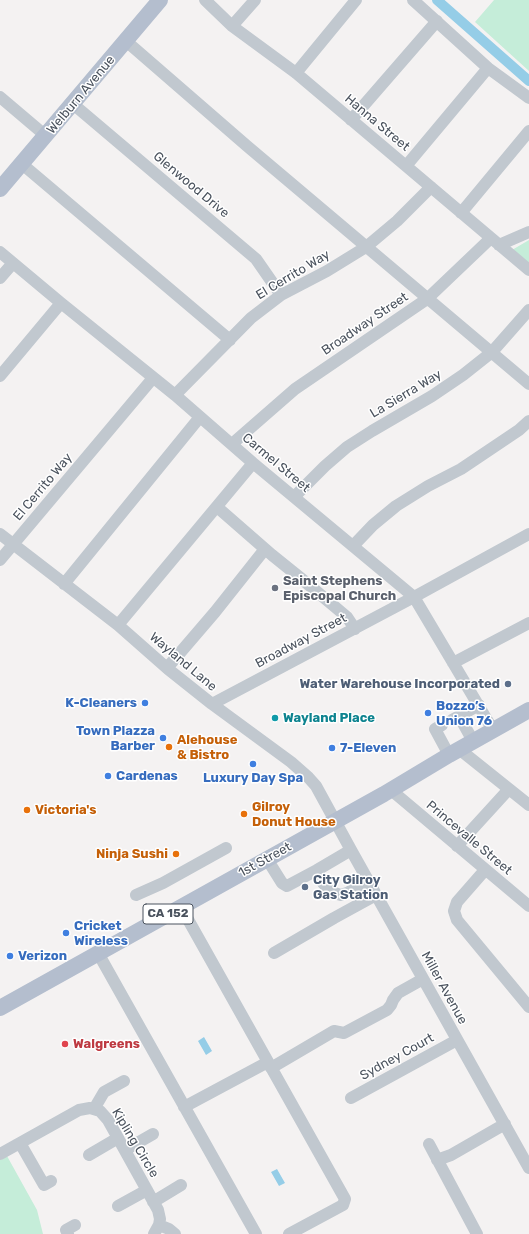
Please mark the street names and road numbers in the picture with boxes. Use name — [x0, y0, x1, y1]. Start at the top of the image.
street label: Welburn Avenue — [44, 53, 118, 137]
street label: Hanna Street — [341, 91, 413, 155]
street label: Glenwood Drive — [150, 149, 232, 221]
street label: El Cerrito Way — [253, 247, 333, 303]
street label: Broadway Street — [319, 289, 411, 359]
street label: La Sierra Way — [367, 367, 445, 421]
street label: Carmel Street — [239, 430, 313, 496]
street label: El Cerrito Way — [10, 450, 76, 524]
street label: Broadway Street — [253, 610, 349, 672]
street label: Wayland Lane — [146, 629, 220, 695]
street label: Princevalle Street — [423, 798, 515, 878]
street label: 1st Street — [236, 839, 294, 881]
road number: CA 152 — [143, 904, 193, 924]
street label: Miller Avenue — [418, 949, 470, 1027]
street label: Sydney Court — [357, 1030, 437, 1084]
street label: Kipling Circle — [108, 1106, 162, 1180]

